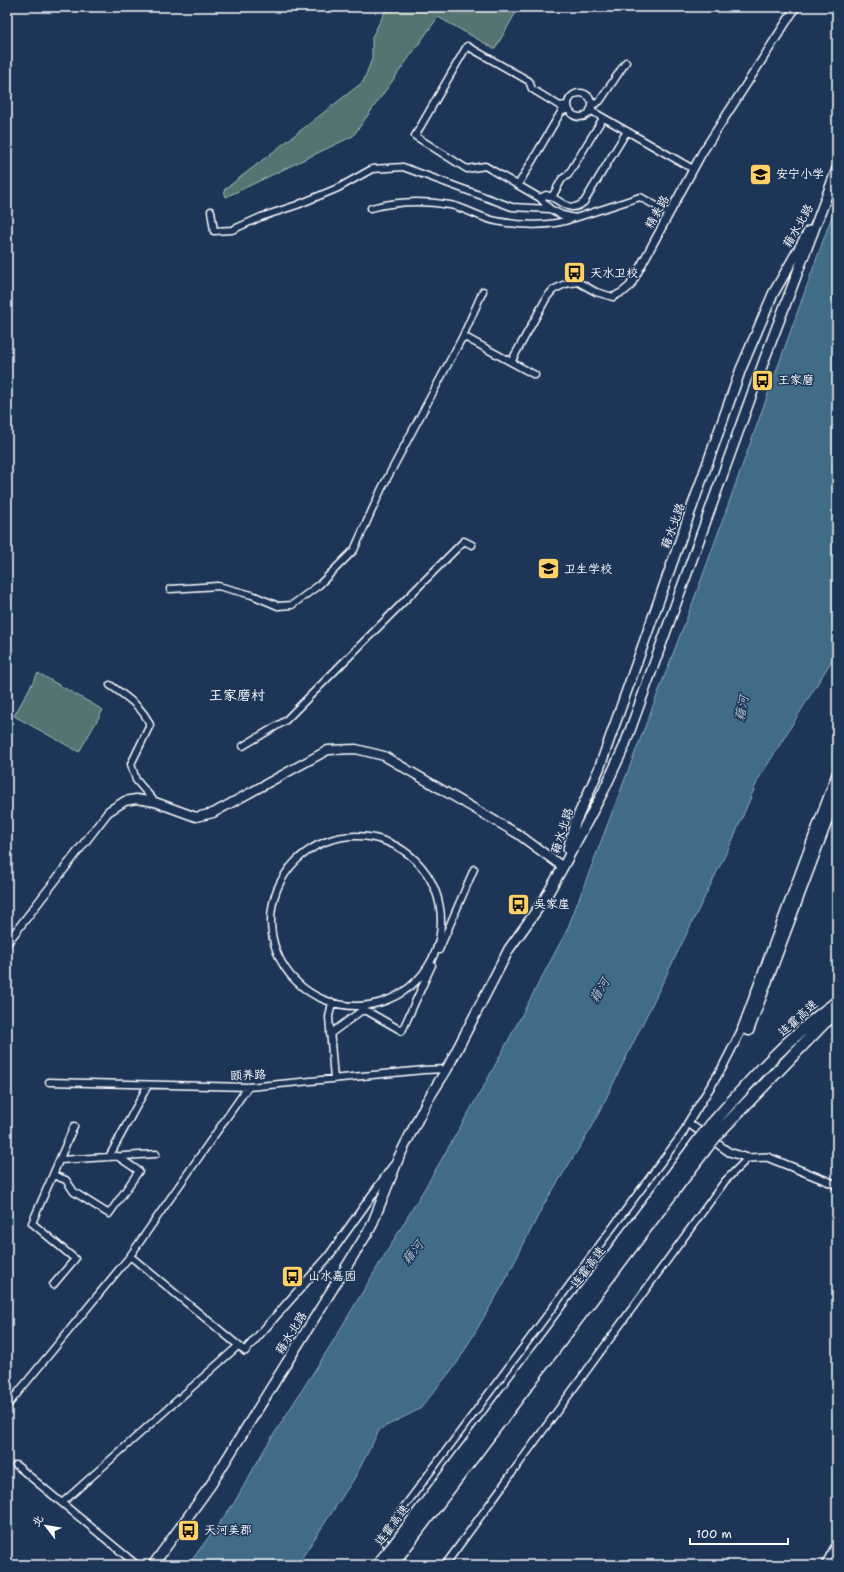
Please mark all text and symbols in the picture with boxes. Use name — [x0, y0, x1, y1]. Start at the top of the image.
school or university icon: 安宁小学 — [748, 161, 774, 187]
place label: 安宁小学 — [776, 166, 824, 182]
street label: 精表路 — [641, 192, 673, 232]
street label: 藉水北路 — [779, 201, 817, 251]
bus stop icon: 天水卫校 — [562, 260, 588, 286]
place label: 天水卫校 — [590, 265, 638, 281]
bus stop icon: 王家磨 — [750, 367, 776, 393]
place label: 王家磨 — [778, 372, 814, 388]
street label: 藉水北路 — [657, 501, 689, 551]
school or university icon: 卫生学校 — [536, 556, 562, 582]
place label: 卫生学校 — [564, 561, 612, 577]
district label: 王家磨村 — [209, 686, 265, 704]
water label: 藉河 — [731, 692, 753, 722]
street label: 藉水北路 — [547, 806, 577, 856]
bus stop icon: 吴家崖 — [506, 891, 532, 917]
place label: 吴家崖 — [534, 896, 570, 912]
water label: 藉河 — [585, 973, 614, 1006]
street label: 连霍高速 — [775, 996, 821, 1040]
street label: 颐养路 — [230, 1066, 266, 1084]
water label: 藉河 — [398, 1235, 428, 1268]
street label: 连霍高速 — [567, 1243, 609, 1291]
bus stop icon: 山水嘉园 — [279, 1263, 305, 1289]
place label: 山水嘉园 — [308, 1268, 356, 1284]
street label: 藉水北路 — [271, 1308, 311, 1358]
street label: 连霍高速 — [371, 1501, 413, 1549]
north arrow — [26, 1506, 66, 1546]
text: 北 — [29, 1513, 47, 1530]
bus stop icon: 天河美郡 — [175, 1517, 201, 1543]
scale bar — [690, 1520, 788, 1546]
place label: 天河美郡 — [204, 1522, 252, 1538]
text: 100 m — [696, 1526, 732, 1542]

